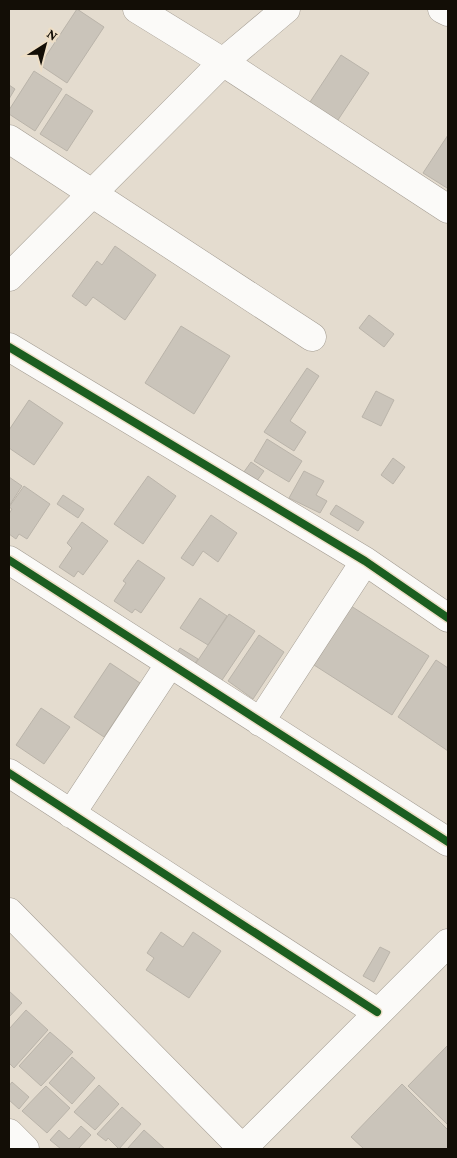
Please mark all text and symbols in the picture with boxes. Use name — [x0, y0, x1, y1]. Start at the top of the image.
north arrow — [20, 20, 70, 70]
text: N — [44, 25, 62, 44]

